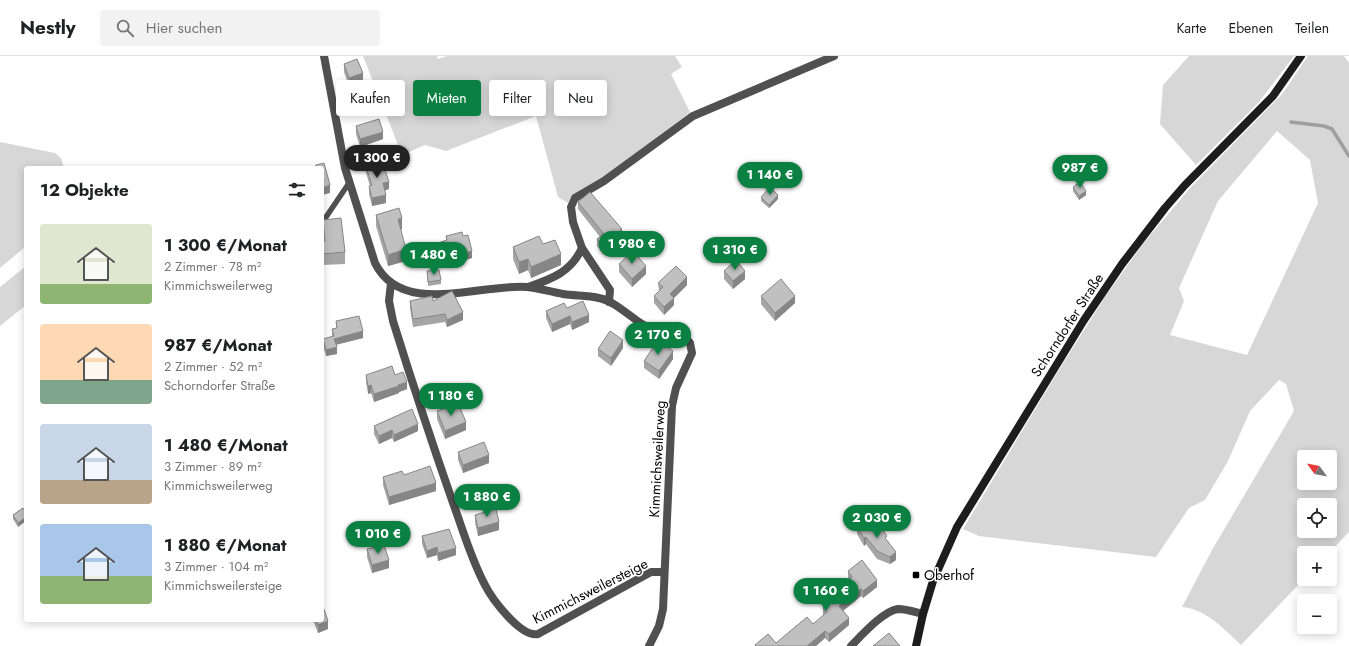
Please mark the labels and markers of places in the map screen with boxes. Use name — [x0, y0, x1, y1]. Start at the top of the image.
pin: 1 300 € — [340, 145, 414, 179]
pin: 987 € — [1052, 155, 1108, 189]
pin: 1 140 € — [733, 162, 807, 196]
pin: 1 980 € — [595, 231, 669, 265]
pin: 1 310 € — [698, 237, 772, 271]
pin: 1 480 € — [397, 242, 471, 276]
pin: 2 170 € — [621, 322, 695, 356]
pin: 1 180 € — [414, 383, 488, 417]
pin: 1 880 € — [450, 484, 524, 518]
pin: 2 030 € — [840, 505, 914, 539]
pin: 1 010 € — [341, 521, 415, 555]
place label: Oberhof — [924, 565, 975, 585]
marker: Oberhof — [911, 570, 921, 580]
pin: 1 160 € — [789, 578, 863, 612]

